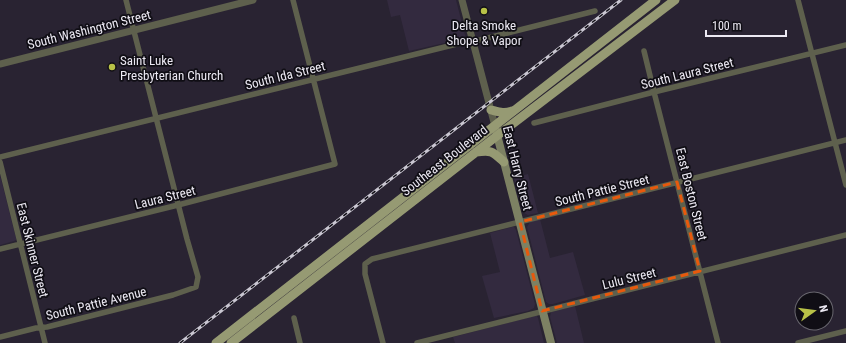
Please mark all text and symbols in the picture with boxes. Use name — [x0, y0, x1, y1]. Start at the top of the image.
marker: Delta Smoke Shope & Vapor — [479, 6, 489, 16]
street label: South Washington Street — [26, 7, 152, 52]
scale bar — [706, 12, 786, 38]
place label: Delta Smoke Shope & Vapor — [446, 18, 522, 48]
text: 100 m — [712, 19, 742, 33]
place label: Saint Luke Presbyterian Church — [120, 53, 223, 83]
street label: South Laura Street — [639, 55, 735, 92]
street label: South Ida Street — [244, 58, 327, 93]
marker: Saint Luke Presbyterian Church — [107, 62, 117, 72]
street label: Southeast Boulevard — [398, 122, 491, 199]
street label: East Harry Street — [500, 124, 535, 212]
street label: East Boston Street — [673, 146, 710, 242]
street label: South Pattie Street — [554, 172, 651, 209]
street label: Laura Street — [133, 183, 197, 212]
street label: East Skinner Street — [13, 201, 52, 299]
street label: Lulu Street — [601, 265, 658, 292]
street label: South Pattie Avenue — [44, 284, 148, 323]
north arrow — [794, 291, 834, 331]
text: N — [816, 304, 830, 314]

